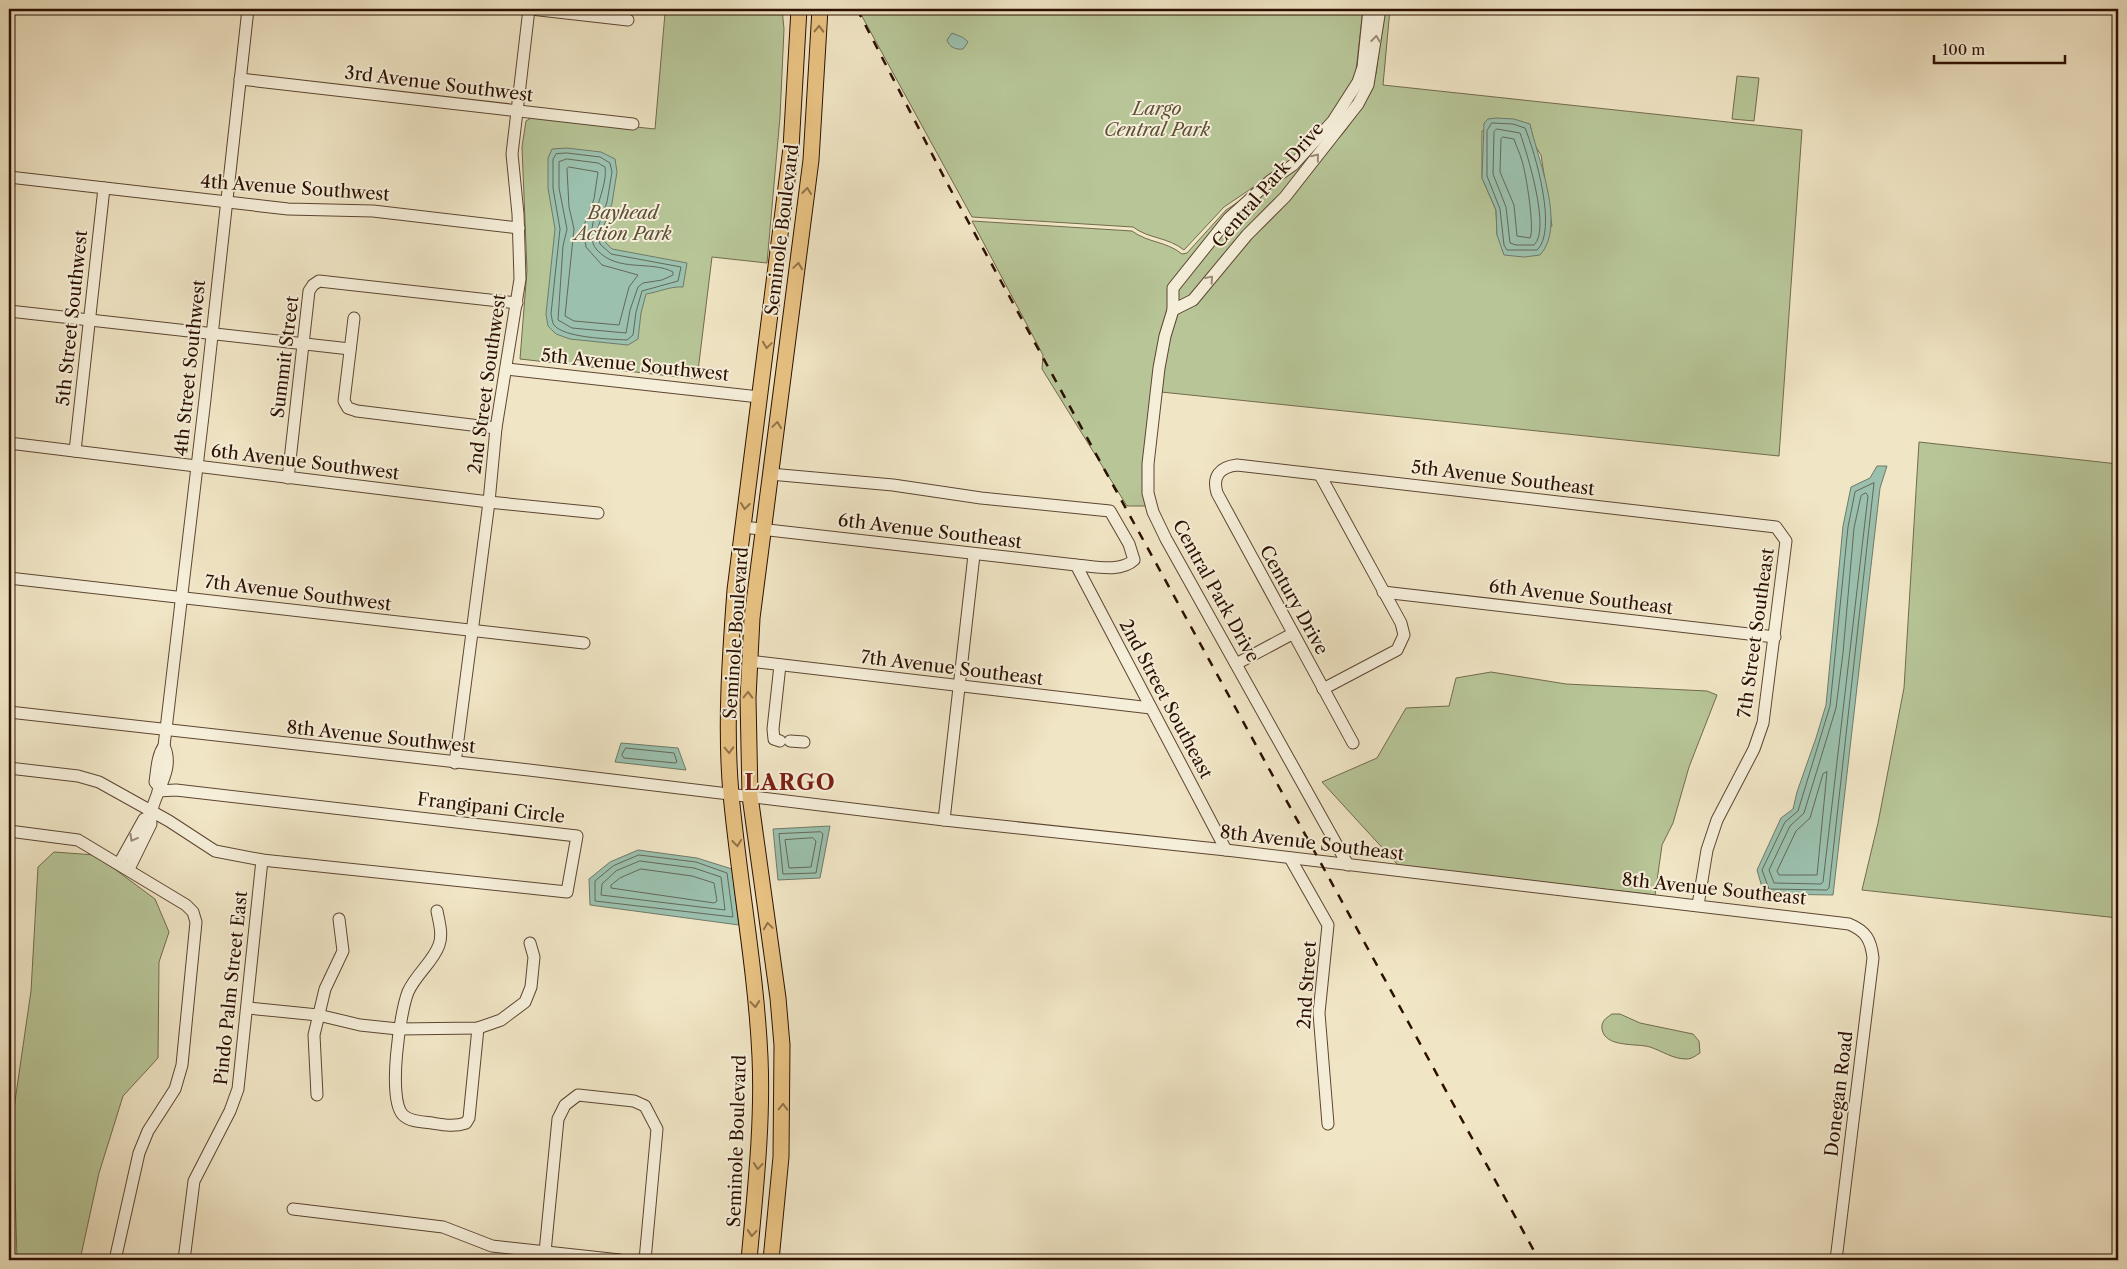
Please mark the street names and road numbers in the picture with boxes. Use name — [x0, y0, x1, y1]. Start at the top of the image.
street label: 3rd Avenue Southwest — [343, 62, 535, 107]
street label: Central Park Drive — [1208, 118, 1328, 252]
street label: Seminole Boulevard — [761, 143, 803, 317]
street label: 4th Avenue Southwest — [200, 170, 391, 206]
street label: 5th Street Southwest — [52, 228, 92, 407]
street label: 4th Street Southwest — [170, 278, 210, 457]
street label: 2nd Street Southwest — [463, 292, 511, 476]
street label: Summit Street — [267, 294, 303, 419]
street label: 5th Avenue Southwest — [540, 344, 731, 386]
street label: 6th Avenue Southwest — [210, 440, 401, 485]
street label: 5th Avenue Southeast — [1410, 456, 1597, 500]
street label: 6th Avenue Southeast — [837, 509, 1024, 553]
street label: Central Park Drive — [1168, 516, 1264, 666]
street label: Century Drive — [1255, 542, 1333, 658]
street label: Seminole Boulevard — [719, 546, 753, 720]
street label: 7th Street Southeast — [1733, 546, 1779, 719]
street label: 7th Avenue Southwest — [203, 571, 393, 615]
street label: 6th Avenue Southeast — [1488, 575, 1675, 619]
street label: 2nd Street Southeast — [1115, 616, 1218, 783]
street label: 7th Avenue Southeast — [860, 646, 1045, 690]
street label: 8th Avenue Southwest — [285, 716, 477, 758]
street label: Frangipani Circle — [416, 788, 566, 828]
street label: 8th Avenue Southeast — [1219, 821, 1406, 865]
street label: 8th Avenue Southeast — [1621, 868, 1808, 910]
street label: Pindo Palm Street East — [210, 889, 252, 1086]
street label: 2nd Street — [1293, 940, 1321, 1030]
street label: Donegan Road — [1820, 1030, 1858, 1158]
street label: Seminole Boulevard — [723, 1054, 751, 1228]

